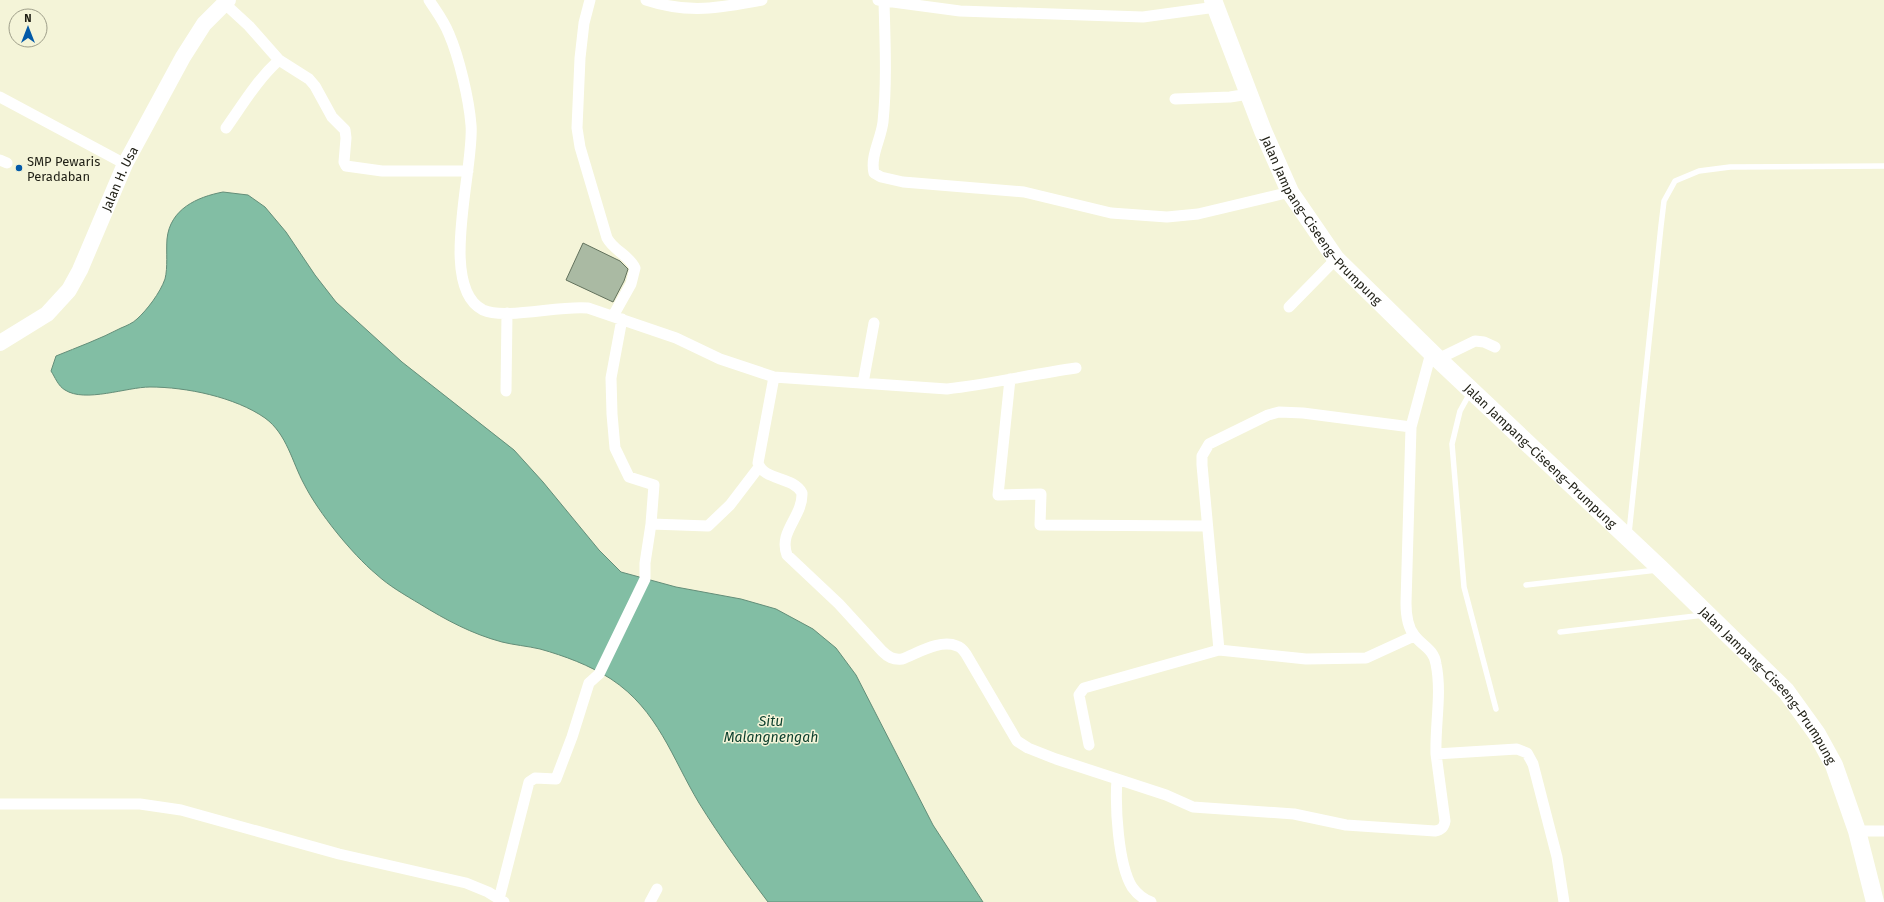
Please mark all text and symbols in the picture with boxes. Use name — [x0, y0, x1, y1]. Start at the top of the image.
north arrow — [8, 8, 48, 48]
text: N — [24, 12, 32, 25]
street label: Jalan Jampang–Ciseeng–Prumpung — [1258, 134, 1385, 308]
street label: Jalan H. Usa — [99, 144, 141, 214]
place label: SMP Pewaris Peradaban — [27, 154, 100, 184]
marker: SMP Pewaris Peradaban — [14, 163, 24, 173]
street label: Jalan Jampang–Ciseeng–Prumpung — [1461, 381, 1620, 531]
street label: Jalan Jampang–Ciseeng–Prumpung — [1696, 604, 1839, 767]
water label: Situ Malangnengah — [724, 713, 818, 746]

